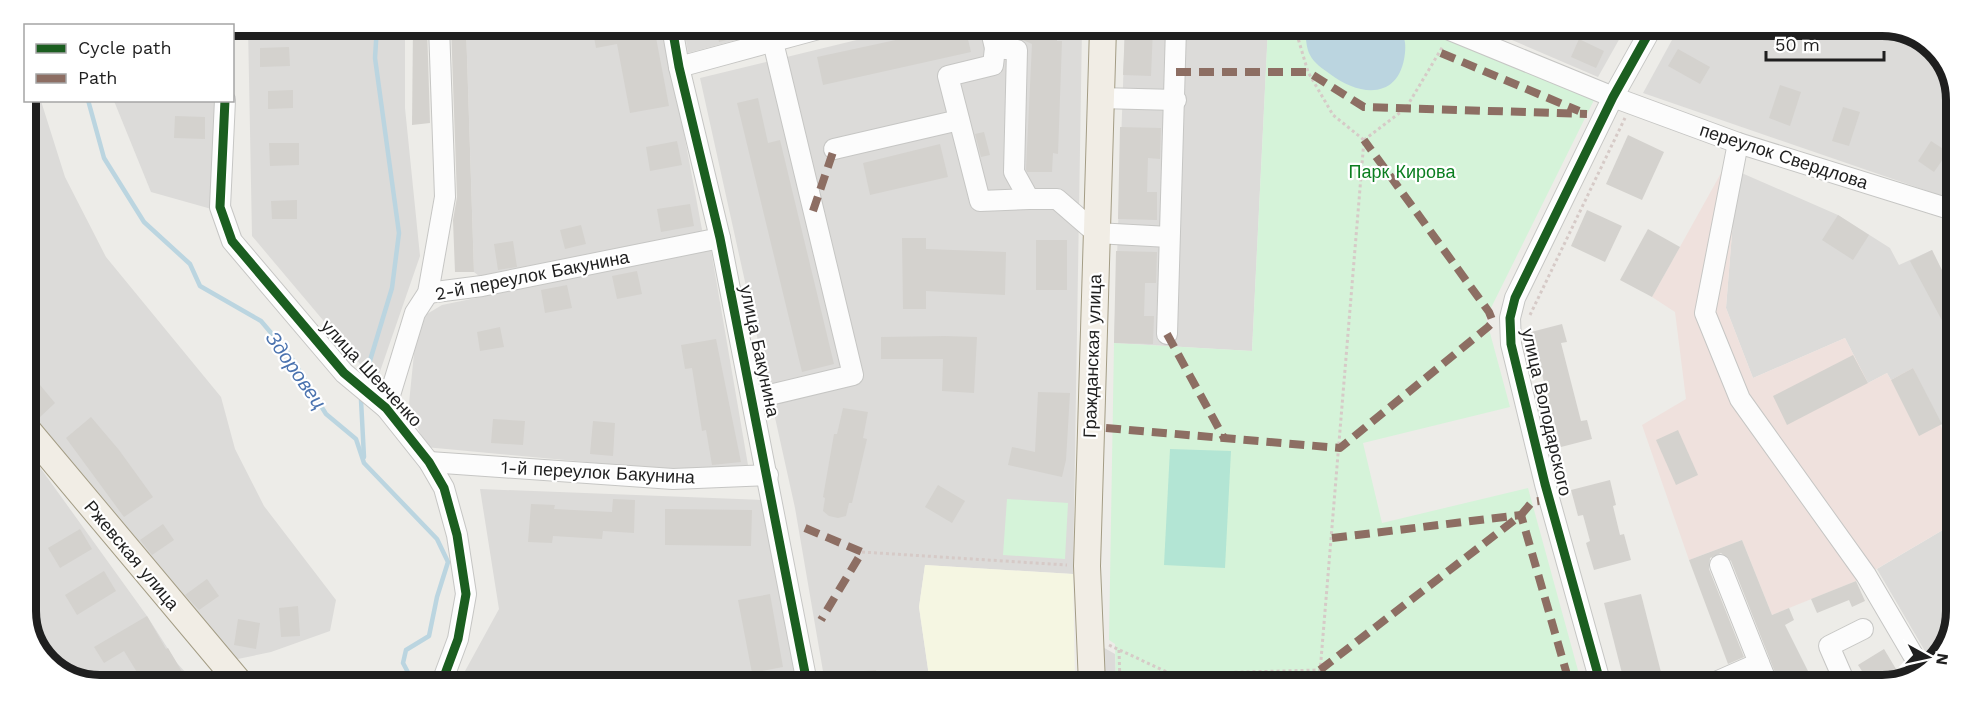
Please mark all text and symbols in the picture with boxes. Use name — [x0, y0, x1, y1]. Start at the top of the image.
legend — [24, 24, 234, 102]
scale bar — [1766, 24, 1884, 62]
text: 50 m — [1775, 34, 1820, 55]
text: Cycle path — [78, 37, 172, 58]
text: Path — [78, 67, 118, 88]
street label: переулок Свердлова — [1697, 119, 1872, 193]
park label: Парк Кирова — [1349, 161, 1456, 182]
street label: 2-й переулок Бакунина — [433, 246, 632, 304]
street label: Гражданская улица — [1079, 273, 1105, 438]
street label: улица Бакунина — [736, 283, 784, 420]
street label: улица Шевченко — [317, 315, 427, 431]
street label: улица Володарского — [1517, 326, 1577, 498]
water label: Здоровец — [261, 327, 331, 413]
street label: 1-й переулок Бакунина — [501, 456, 696, 488]
street label: Ржевская улица — [80, 496, 184, 615]
north arrow — [1898, 627, 1958, 687]
text: N — [1932, 652, 1953, 666]

